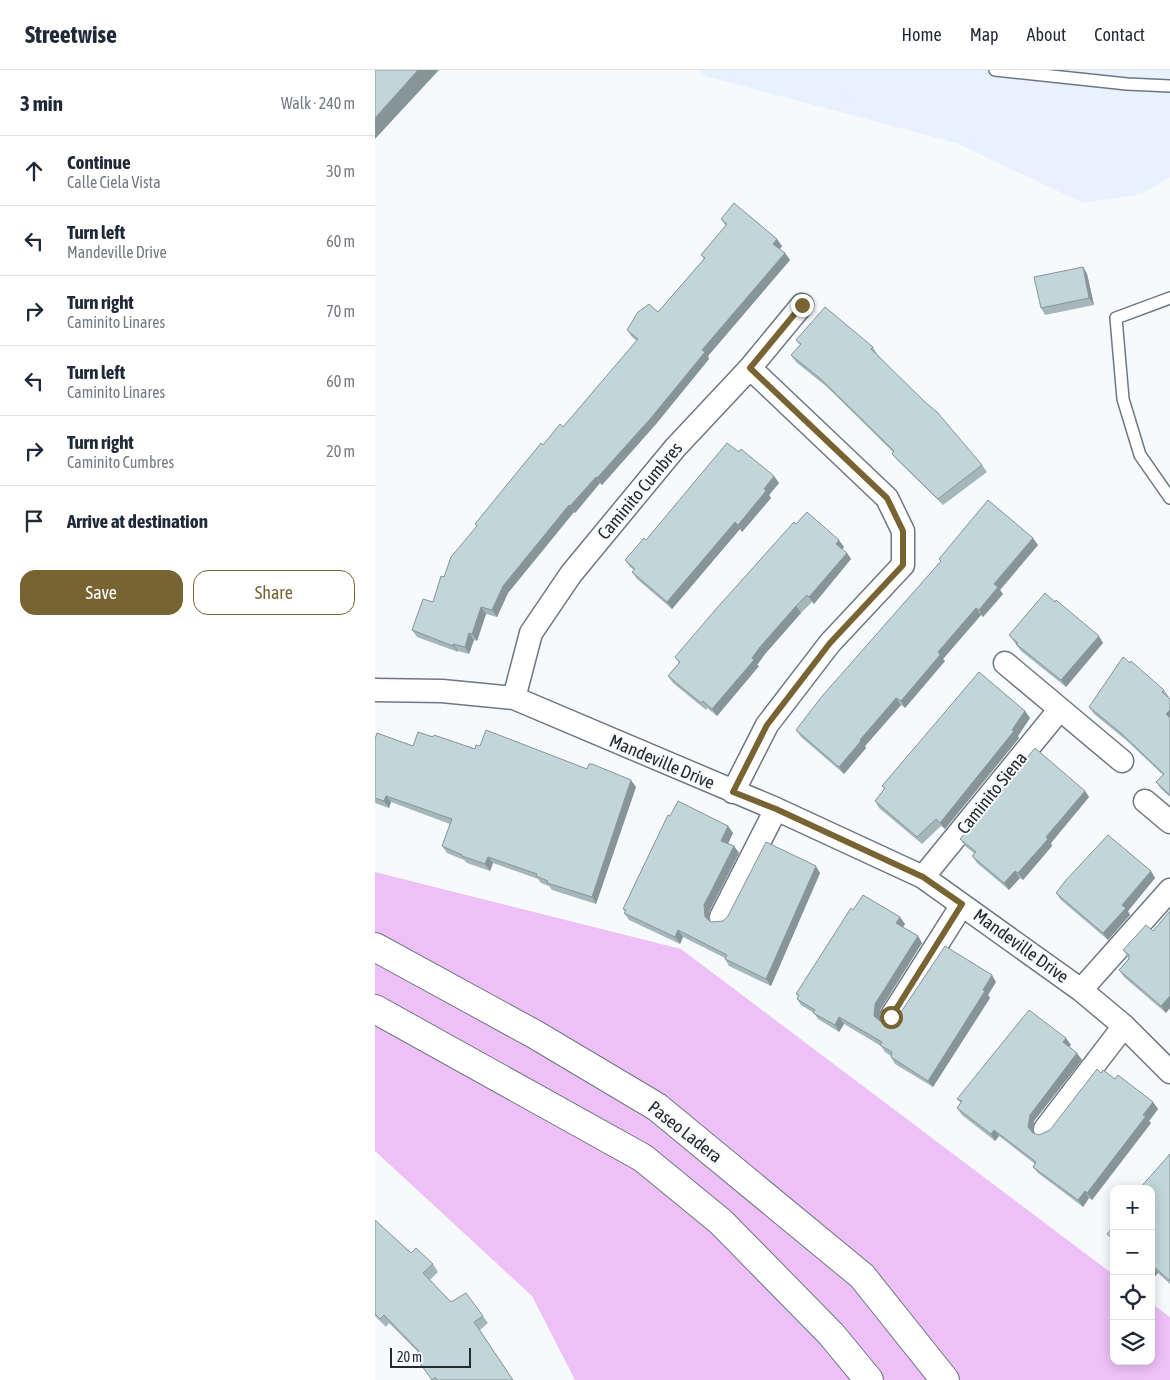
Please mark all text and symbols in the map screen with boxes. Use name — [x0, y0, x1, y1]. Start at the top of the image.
text: Streetwise — [25, 21, 117, 48]
text: Home — [902, 24, 942, 45]
text: Map — [970, 24, 999, 45]
text: About — [1027, 24, 1066, 45]
text: Contact — [1094, 24, 1145, 45]
text: 3 min — [20, 91, 63, 115]
text: Walk · 240 m — [281, 94, 355, 112]
text: Continue — [67, 151, 131, 173]
icon: ahead — [20, 157, 48, 185]
text: 30 m — [326, 162, 355, 180]
text: Calle Ciela Vista — [67, 173, 161, 191]
text: Turn left — [67, 221, 125, 243]
icon: left — [20, 227, 48, 255]
text: 60 m — [326, 232, 355, 250]
text: Mandeville Drive — [67, 243, 167, 261]
text: Turn right — [67, 291, 134, 313]
route end — [791, 294, 814, 317]
icon: right — [20, 297, 48, 325]
text: 70 m — [326, 302, 355, 320]
text: Caminito Linares — [67, 313, 165, 331]
text: Turn left — [67, 361, 125, 383]
icon: left — [20, 367, 48, 395]
text: 60 m — [326, 372, 355, 390]
text: Caminito Linares — [67, 383, 165, 401]
text: Turn right — [67, 431, 134, 453]
icon: right — [20, 437, 48, 465]
street label: Caminito Cumbres — [593, 438, 686, 544]
text: 20 m — [326, 442, 355, 460]
text: Caminito Cumbres — [67, 453, 174, 471]
icon: arrive — [20, 507, 48, 535]
text: Arrive at destination — [67, 510, 208, 532]
button: Save — [20, 570, 183, 615]
button: Share — [193, 570, 355, 615]
street label: Mandeville Drive — [606, 730, 718, 793]
street label: Caminito Siena — [952, 747, 1031, 838]
street label: Mandeville Drive — [970, 904, 1073, 987]
route start — [880, 1006, 903, 1029]
street label: Paseo Ladera — [644, 1096, 726, 1167]
map controls — [1110, 1185, 1155, 1365]
button: + — [1110, 1185, 1155, 1230]
button: − — [1110, 1230, 1155, 1275]
button: locate — [1110, 1275, 1155, 1320]
button: layers — [1110, 1320, 1155, 1365]
scale bar — [390, 1345, 471, 1368]
text: 20 m — [397, 1349, 422, 1365]

